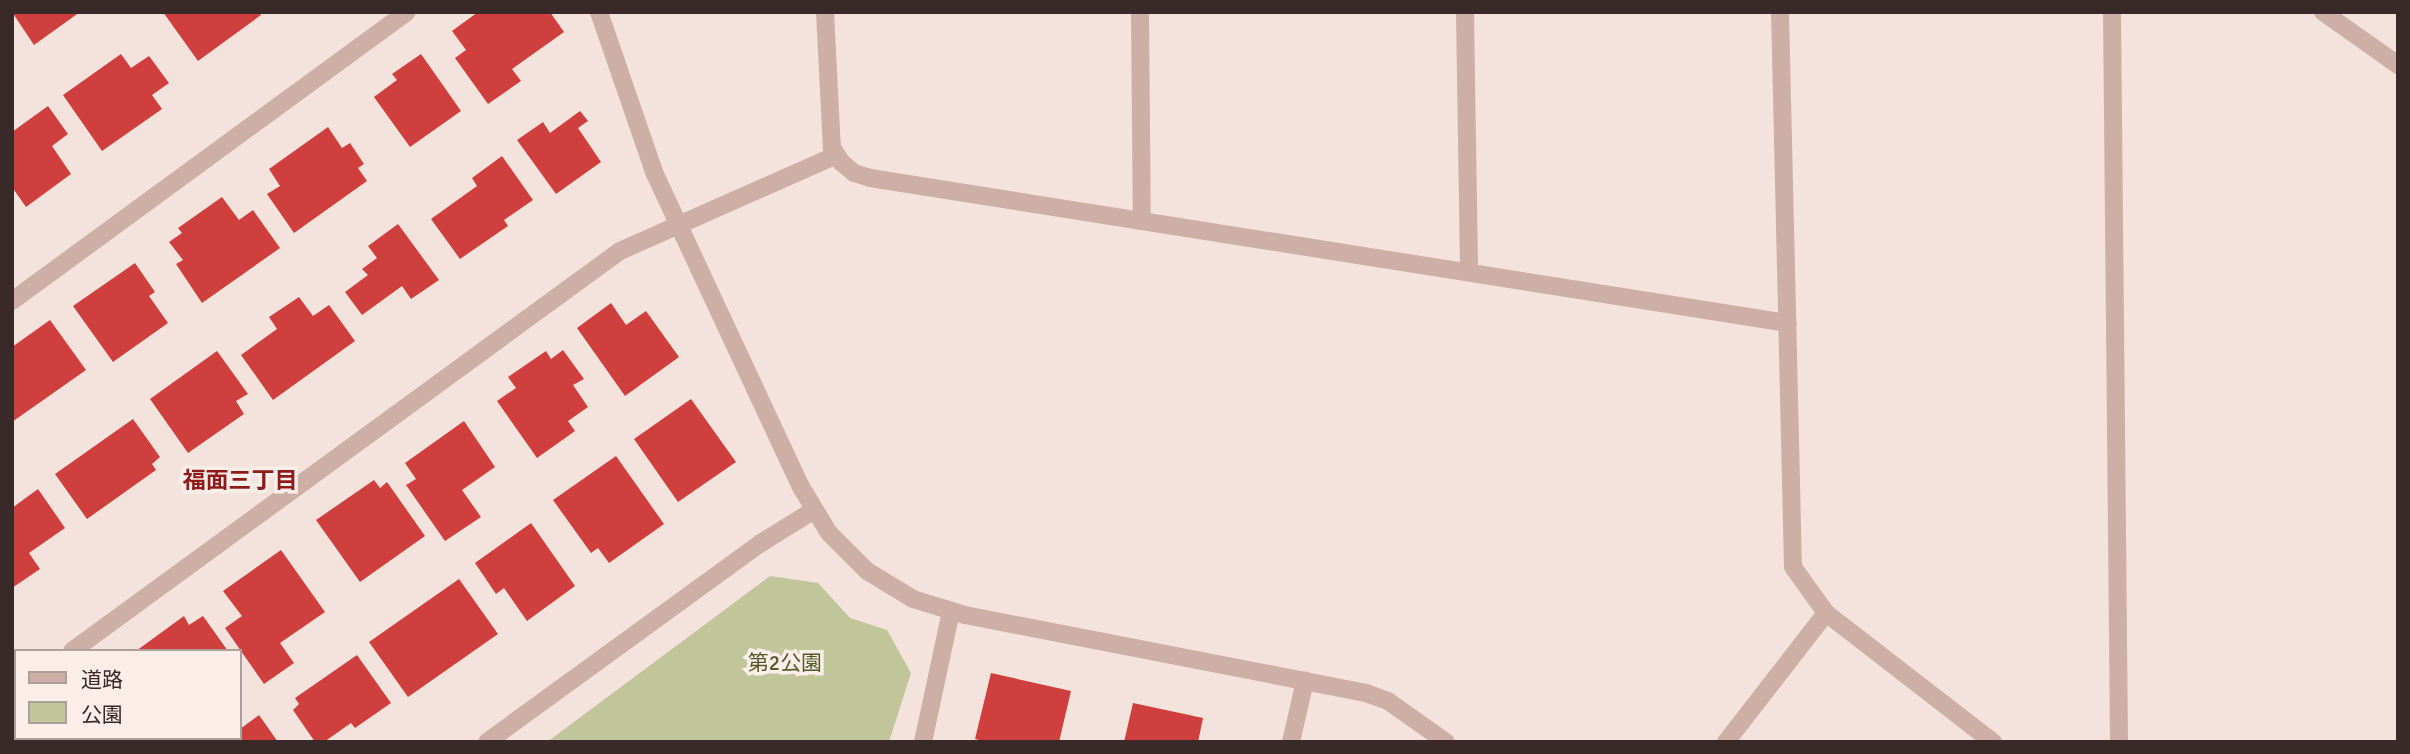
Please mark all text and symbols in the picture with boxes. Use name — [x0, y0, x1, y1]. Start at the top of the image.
district label: 福面三丁目 — [183, 467, 297, 495]
legend — [14, 649, 242, 740]
park label: 第2公園 — [748, 650, 822, 676]
text: 道路 — [81, 667, 123, 693]
text: 公園 — [81, 702, 123, 728]

